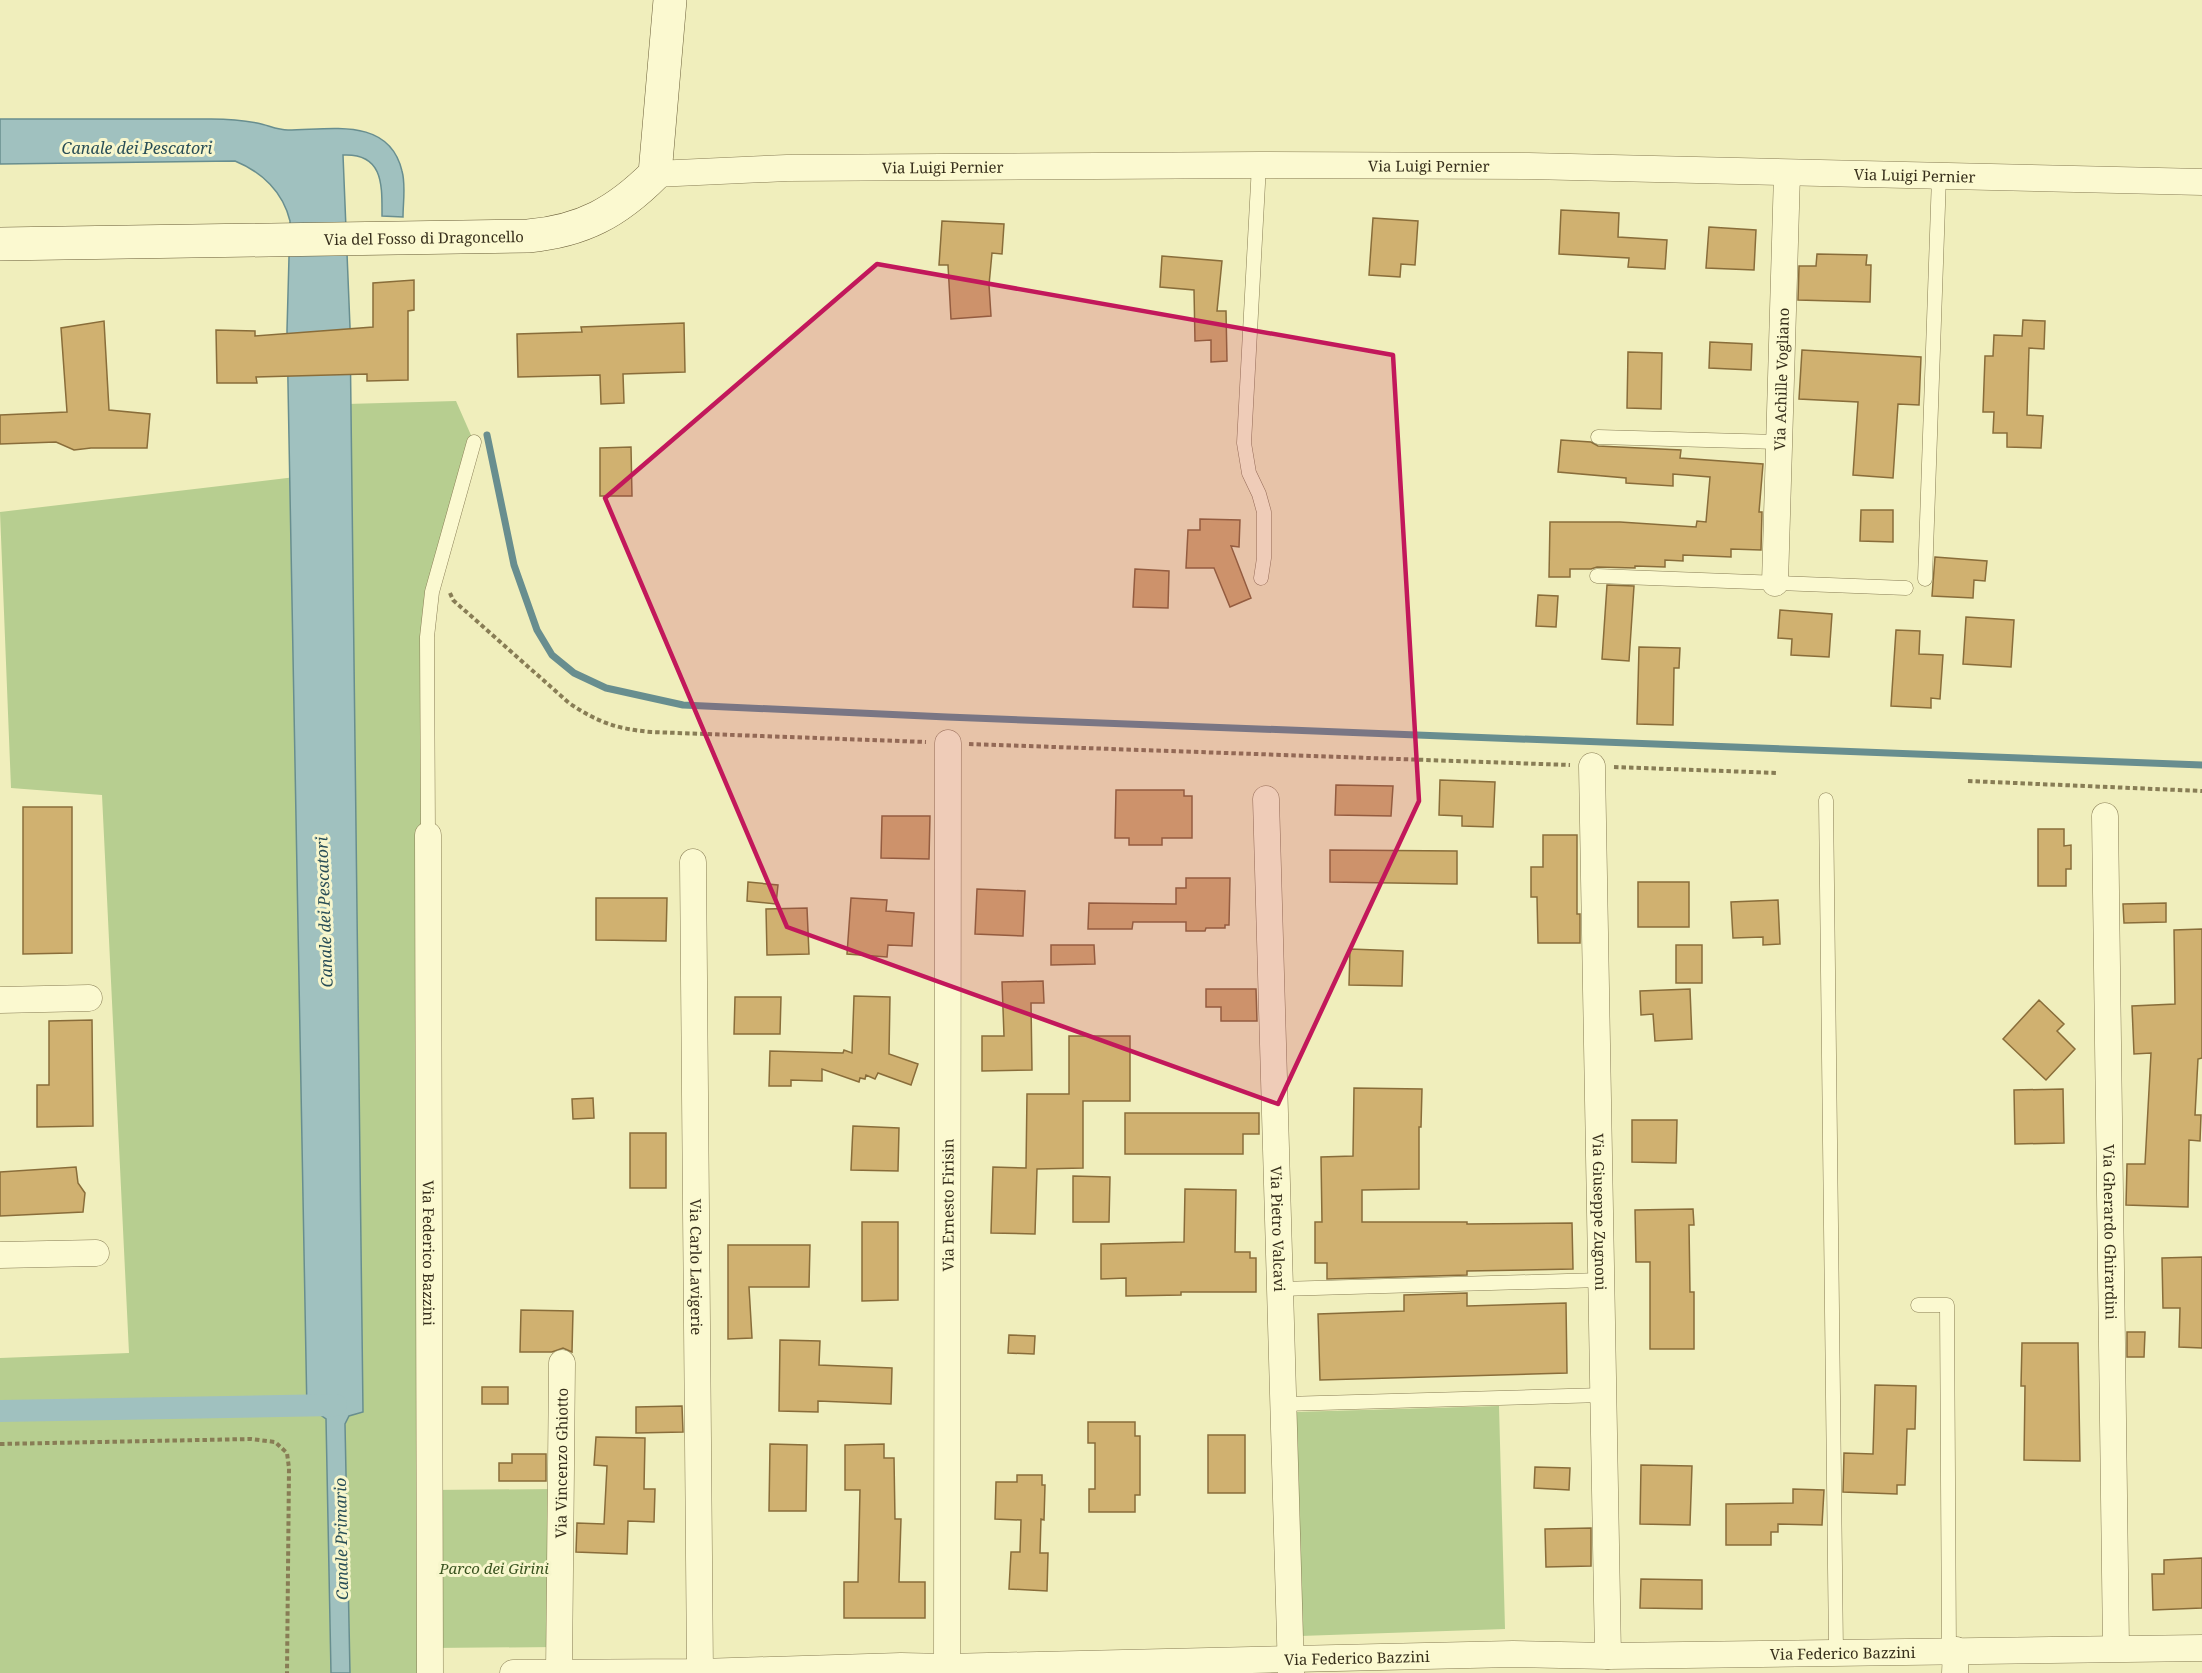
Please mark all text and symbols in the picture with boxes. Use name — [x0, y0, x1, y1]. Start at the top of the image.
water label: Canale dei Pescatori — [62, 137, 213, 159]
street label: Via Luigi Pernier — [1368, 155, 1490, 176]
street label: Via Luigi Pernier — [882, 157, 1004, 177]
street label: Via Luigi Pernier — [1854, 164, 1976, 187]
street label: Via del Fosso di Dragoncello — [324, 226, 524, 249]
street label: Via Achille Vogliano — [1769, 307, 1793, 451]
water label: Canale dei Pescatori — [310, 836, 338, 988]
street label: Via Giuseppe Zugnoni — [1589, 1133, 1611, 1291]
street label: Via Ernesto Firisin — [937, 1138, 958, 1271]
street label: Via Gherardo Ghirardini — [2099, 1144, 2122, 1320]
street label: Via Pietro Valcavi — [1267, 1166, 1290, 1292]
street label: Via Federico Bazzini — [419, 1180, 439, 1326]
street label: Via Carlo Lavigerie — [686, 1199, 707, 1335]
street label: Via Vincenzo Ghiotto — [550, 1388, 572, 1538]
water label: Canale Primario — [329, 1478, 353, 1600]
park label: Parco dei Girini — [438, 1558, 549, 1578]
street label: Via Federico Bazzini — [1770, 1642, 1916, 1664]
street label: Via Federico Bazzini — [1284, 1646, 1430, 1669]

